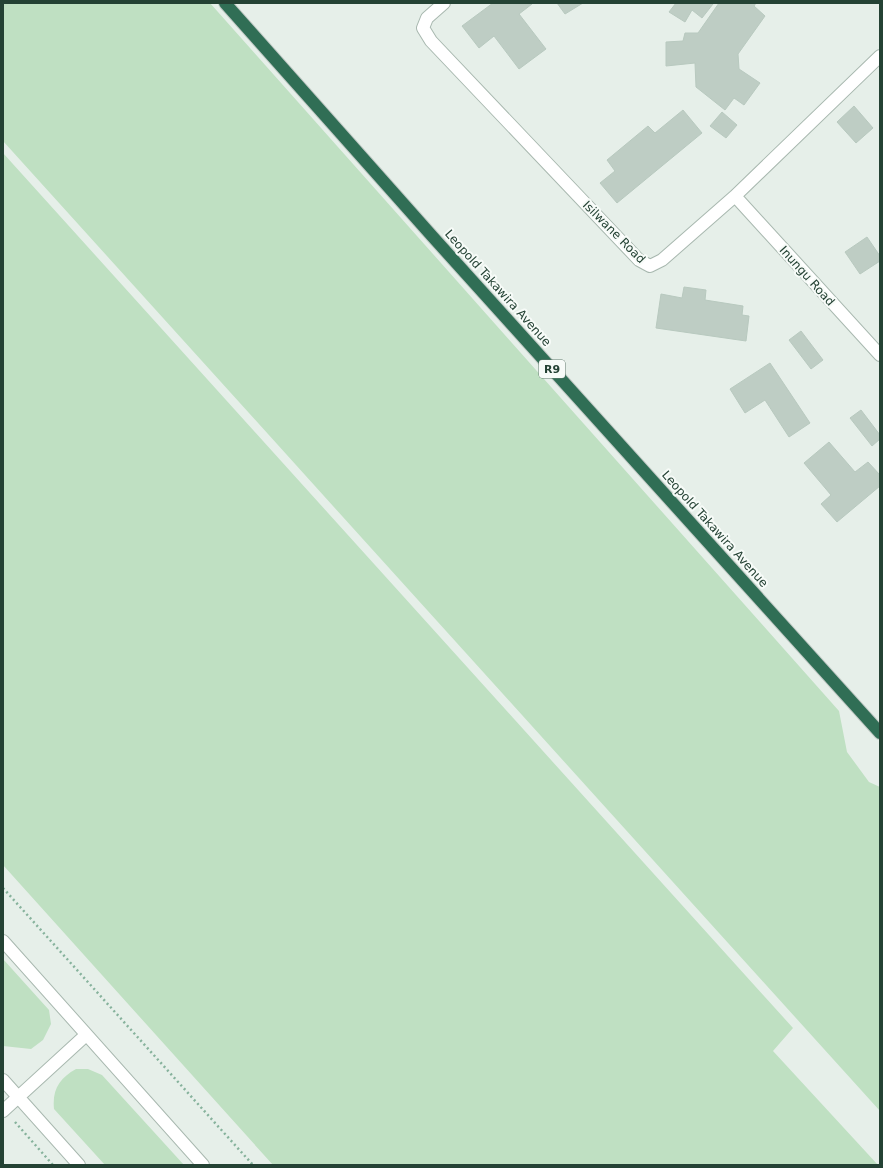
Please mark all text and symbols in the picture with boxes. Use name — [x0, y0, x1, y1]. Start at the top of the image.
street label: Isilwane Road — [580, 198, 648, 266]
street label: Leopold Takawira Avenue — [442, 227, 554, 349]
street label: Inungu Road — [777, 243, 837, 309]
road number: R9 — [539, 360, 565, 378]
street label: Leopold Takawira Avenue — [659, 468, 771, 590]

